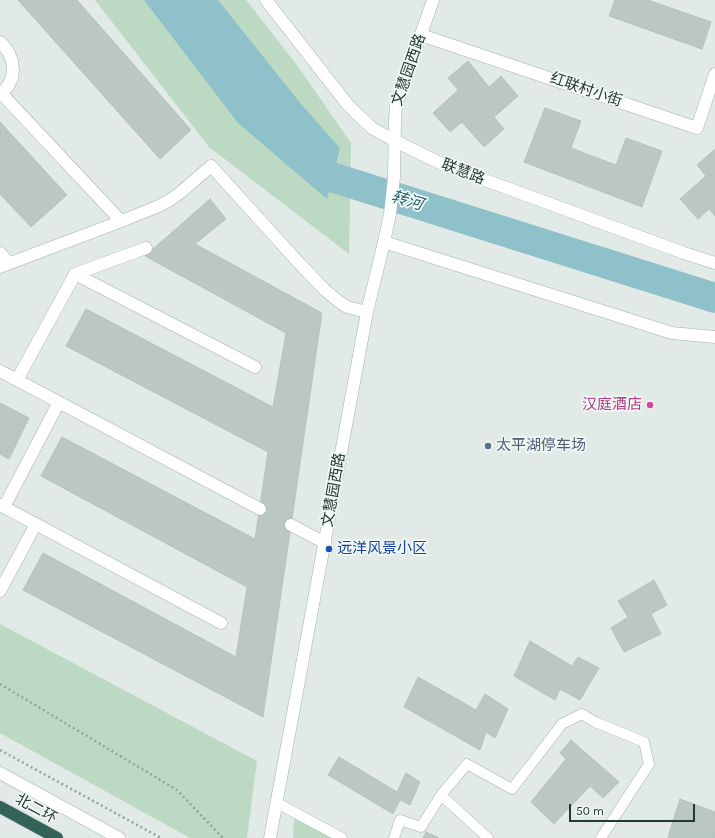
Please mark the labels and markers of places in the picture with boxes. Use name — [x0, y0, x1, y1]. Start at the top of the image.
place label: 汉庭酒店 — [582, 396, 642, 414]
marker: 汉庭酒店 — [645, 400, 655, 410]
place label: 太平湖停车场 — [496, 437, 586, 455]
marker: 太平湖停车场 — [483, 441, 493, 451]
place label: 远洋风景小区 — [337, 540, 427, 558]
marker: 远洋风景小区 — [324, 544, 334, 554]

